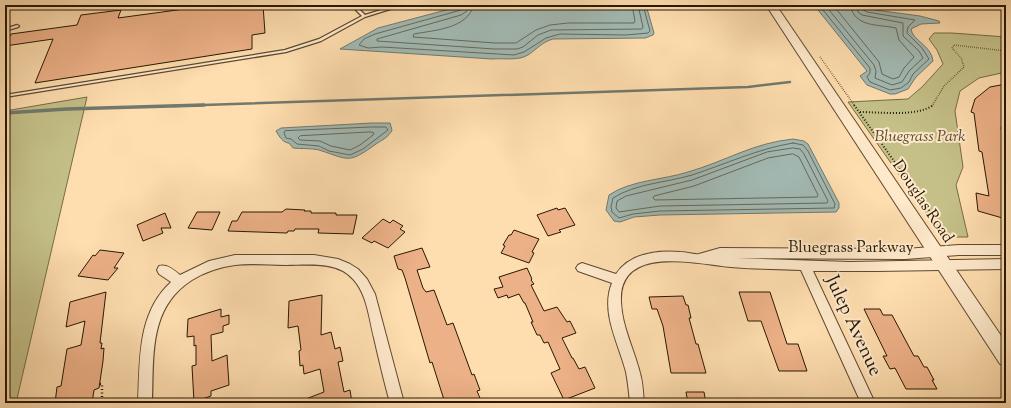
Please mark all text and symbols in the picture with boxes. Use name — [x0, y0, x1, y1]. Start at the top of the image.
park label: Bluegrass Park — [875, 126, 965, 149]
street label: Douglas Road — [886, 156, 958, 248]
street label: Bluegrass Parkway — [788, 237, 914, 260]
street label: Julep Avenue — [817, 270, 888, 381]

